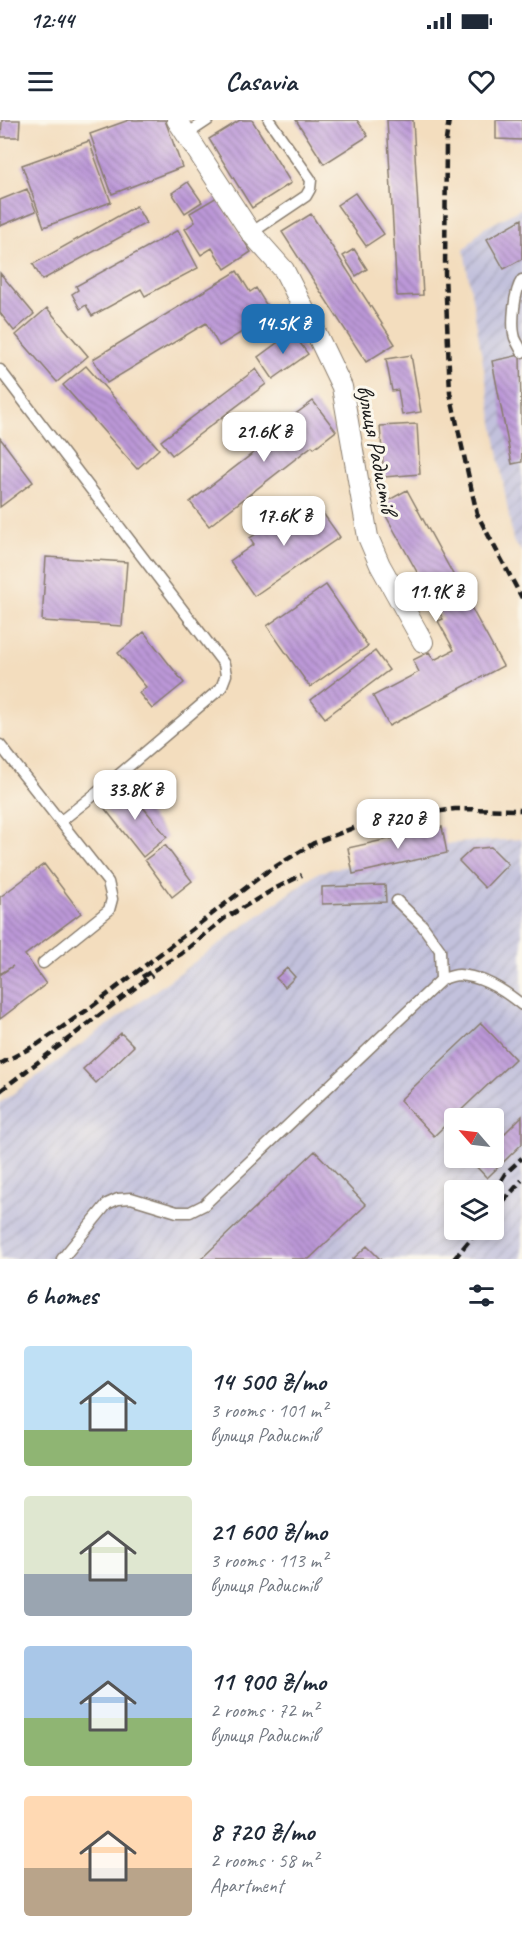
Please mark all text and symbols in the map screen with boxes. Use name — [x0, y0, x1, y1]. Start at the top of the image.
text: 12:44 — [30, 7, 74, 35]
text: Casavia — [225, 64, 297, 98]
icon: menu — [24, 65, 57, 98]
icon: heart — [465, 65, 498, 98]
pin: 14.5K ₴ — [228, 304, 338, 355]
text: 14.5K ₴ — [256, 311, 310, 336]
street label: вулиця Радистів — [350, 382, 405, 521]
pin: 21.6K ₴ — [209, 412, 319, 463]
text: 21.6K ₴ — [236, 419, 292, 444]
pin: 17.6K ₴ — [229, 496, 339, 547]
text: 17.6K ₴ — [256, 503, 312, 528]
pin: 11.9K ₴ — [381, 572, 491, 623]
text: 11.9K ₴ — [409, 579, 463, 604]
pin: 33.8K ₴ — [80, 770, 190, 821]
text: 33.8K ₴ — [107, 777, 163, 802]
pin: 8 720 ₴ — [343, 799, 453, 850]
text: 8 720 ₴ — [371, 806, 425, 831]
north arrow — [444, 1108, 504, 1168]
map controls — [444, 1108, 504, 1240]
button: layers — [444, 1180, 504, 1240]
text: 6 homes — [24, 1279, 98, 1312]
icon: filters — [465, 1279, 498, 1312]
text: 14 500 ₴/mo — [210, 1365, 326, 1398]
icon: home — [72, 1370, 144, 1442]
text: 3 rooms · 101 m² — [210, 1398, 327, 1423]
text: вулиця Радистів — [210, 1423, 318, 1448]
text: 21 600 ₴/mo — [210, 1515, 327, 1548]
icon: home — [72, 1520, 144, 1592]
text: 3 rooms · 113 m² — [210, 1548, 327, 1573]
text: вулиця Радистів — [210, 1573, 318, 1598]
text: 11 900 ₴/mo — [210, 1665, 326, 1698]
icon: home — [72, 1670, 144, 1742]
text: 2 rooms · 72 m² — [210, 1698, 318, 1723]
text: вулиця Радистів — [210, 1723, 318, 1748]
text: 8 720 ₴/mo — [210, 1815, 315, 1848]
icon: home — [72, 1820, 144, 1892]
text: 2 rooms · 58 m² — [210, 1848, 318, 1873]
text: Apartment — [210, 1873, 283, 1898]

